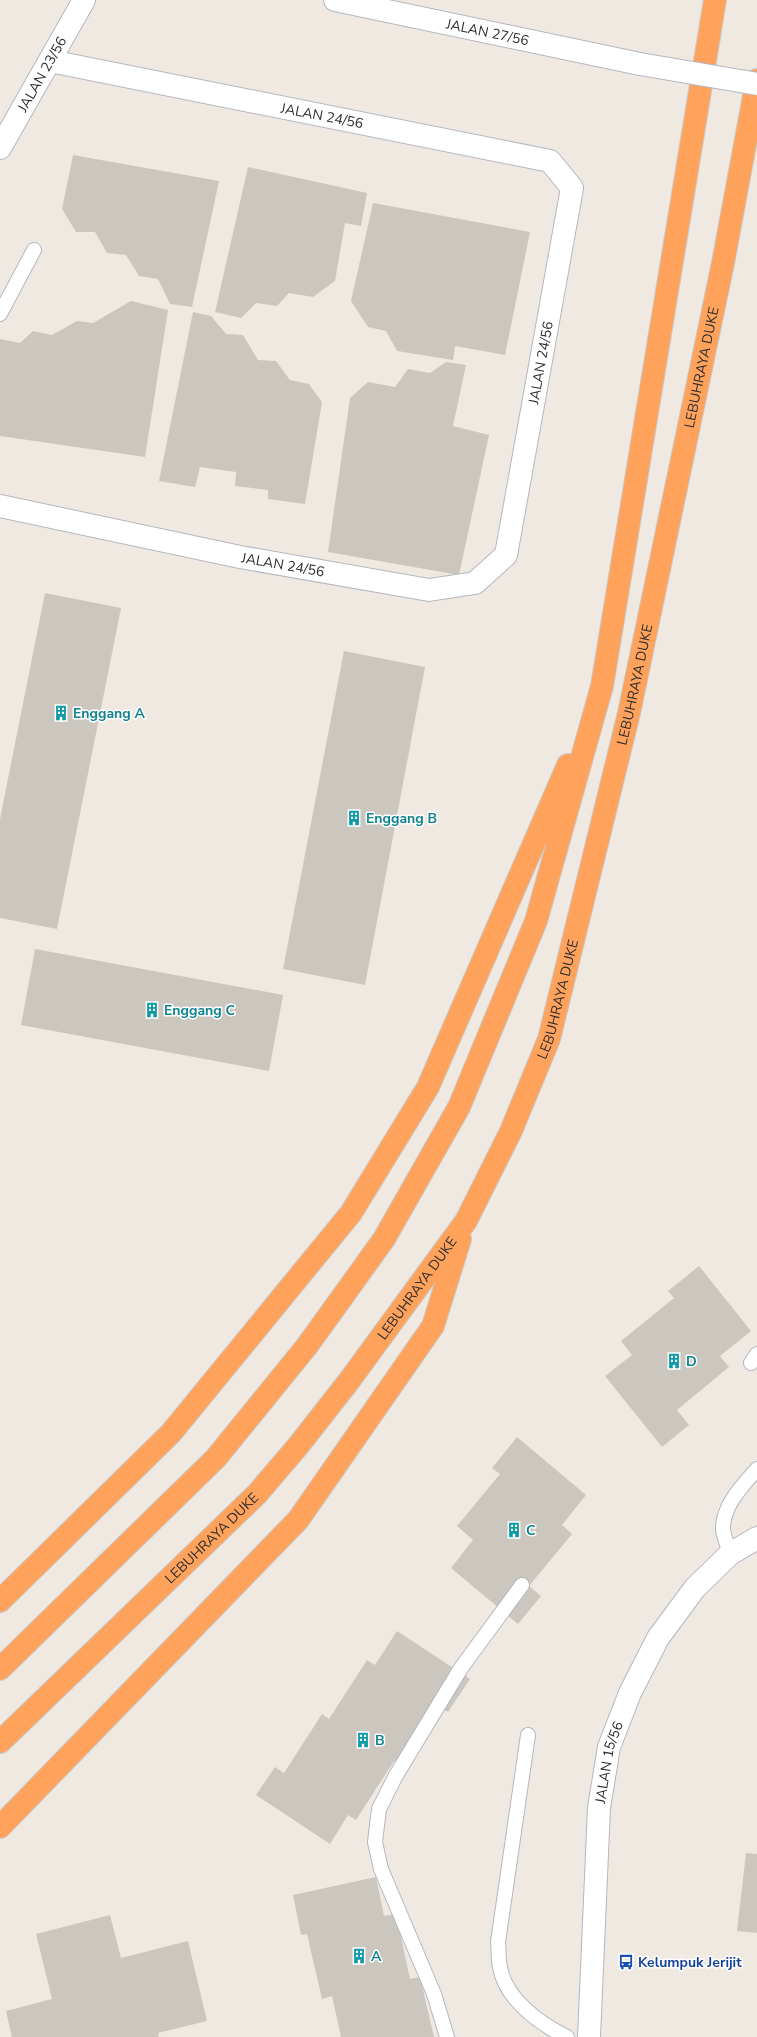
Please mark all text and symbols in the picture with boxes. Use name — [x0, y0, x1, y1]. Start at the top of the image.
street label: JALAN 27/56 — [444, 14, 531, 50]
street label: JALAN 23/56 — [12, 33, 71, 116]
street label: JALAN 24/56 — [278, 98, 365, 133]
street label: LEBUHRAYA DUKE — [679, 305, 723, 430]
street label: JALAN 24/56 — [524, 320, 557, 407]
street label: JALAN 24/56 — [239, 548, 326, 581]
street label: LEBUHRAYA DUKE — [612, 622, 657, 747]
building icon: Enggang A — [52, 704, 70, 722]
place label: Enggang A — [73, 704, 146, 723]
building icon: Enggang B — [345, 809, 363, 827]
place label: Enggang B — [366, 809, 437, 828]
street label: LEBUHRAYA DUKE — [532, 937, 583, 1062]
building icon: Enggang C — [143, 1001, 161, 1019]
place label: Enggang C — [164, 1001, 236, 1020]
street label: LEBUHRAYA DUKE — [373, 1233, 461, 1343]
building icon: D — [665, 1352, 683, 1370]
place label: D — [686, 1352, 697, 1371]
street label: LEBUHRAYA DUKE — [161, 1488, 263, 1588]
building icon: C — [505, 1521, 523, 1539]
place label: C — [526, 1521, 536, 1540]
street label: JALAN 15/56 — [590, 1718, 628, 1806]
building icon: B — [354, 1731, 372, 1749]
place label: B — [375, 1731, 385, 1750]
building icon: A — [350, 1947, 368, 1965]
place label: A — [371, 1947, 382, 1966]
bus stop icon: Kelumpuk Jerijit — [617, 1953, 635, 1971]
place label: Kelumpuk Jerijit — [638, 1953, 742, 1972]

